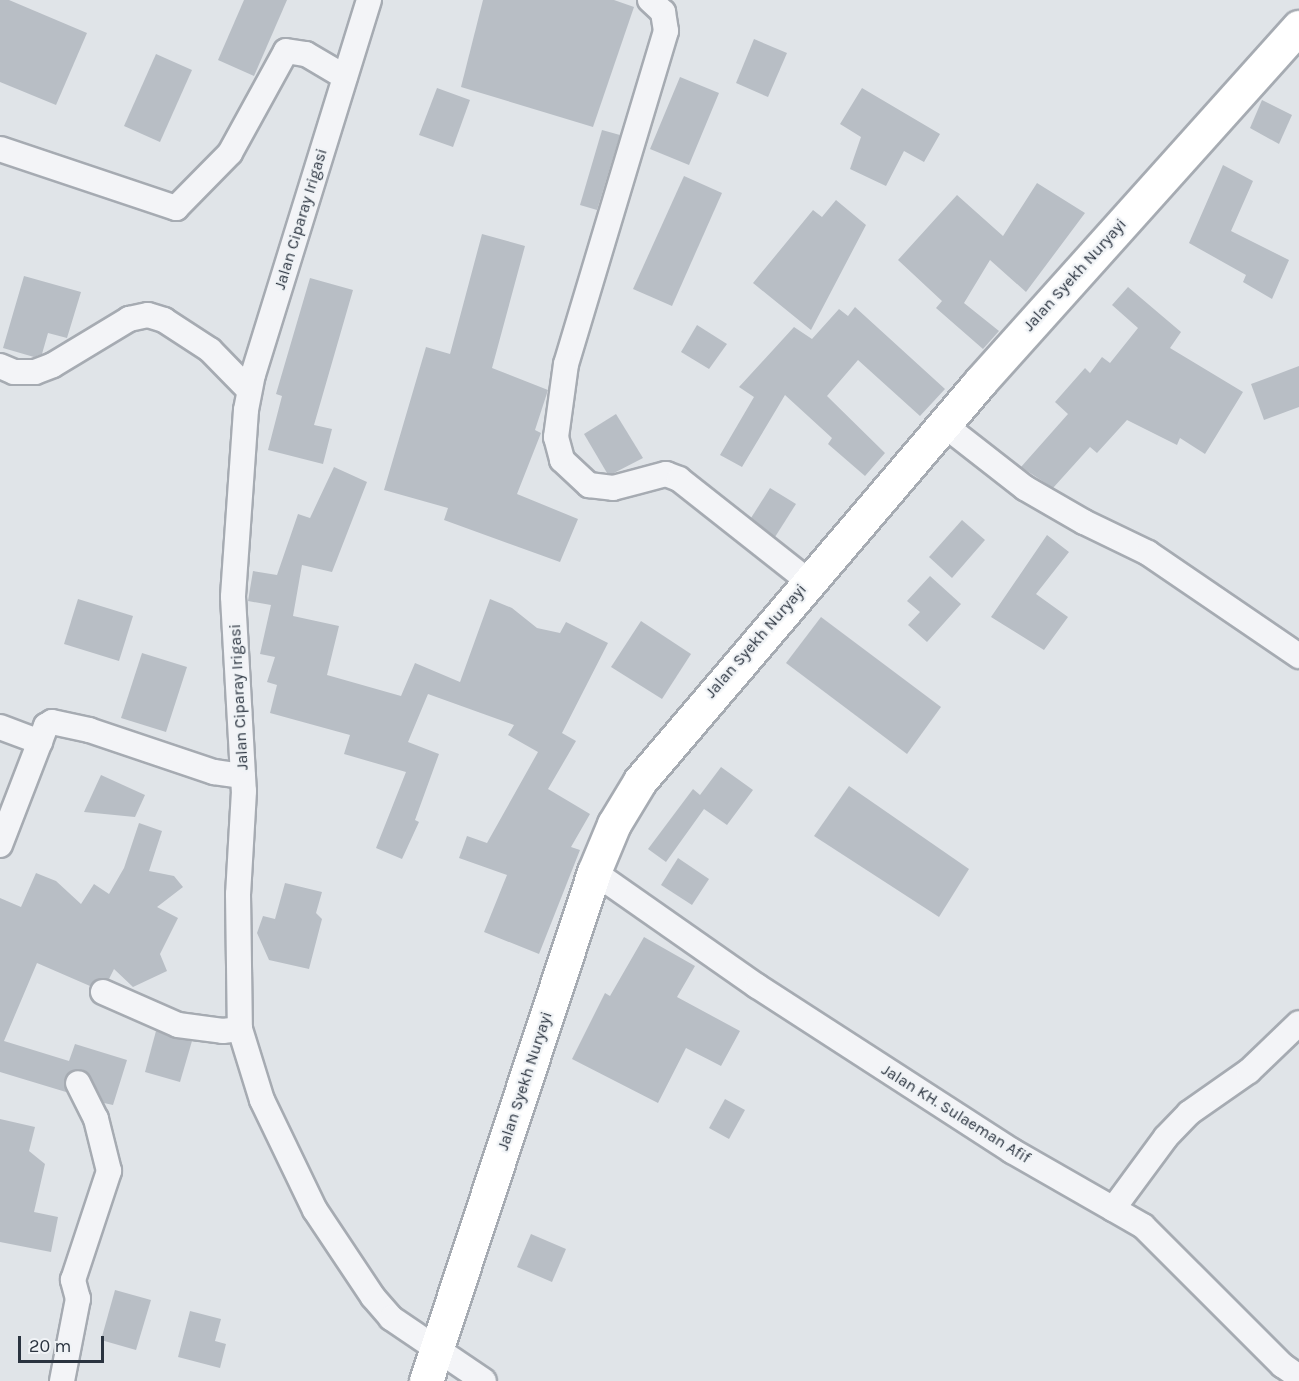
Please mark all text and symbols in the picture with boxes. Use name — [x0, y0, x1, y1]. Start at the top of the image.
street label: Jalan Ciparay Irigasi — [270, 146, 332, 292]
street label: Jalan Syekh Nuryayi — [1019, 215, 1131, 335]
street label: Jalan Syekh Nuryayi — [701, 580, 811, 702]
street label: Jalan Ciparay Irigasi — [226, 623, 252, 771]
street label: Jalan Syekh Nuryayi — [494, 1009, 556, 1153]
street label: Jalan KH. Sulaeman Afif — [878, 1060, 1034, 1168]
scale bar — [21, 1324, 106, 1362]
text: 20 m — [29, 1335, 71, 1357]

